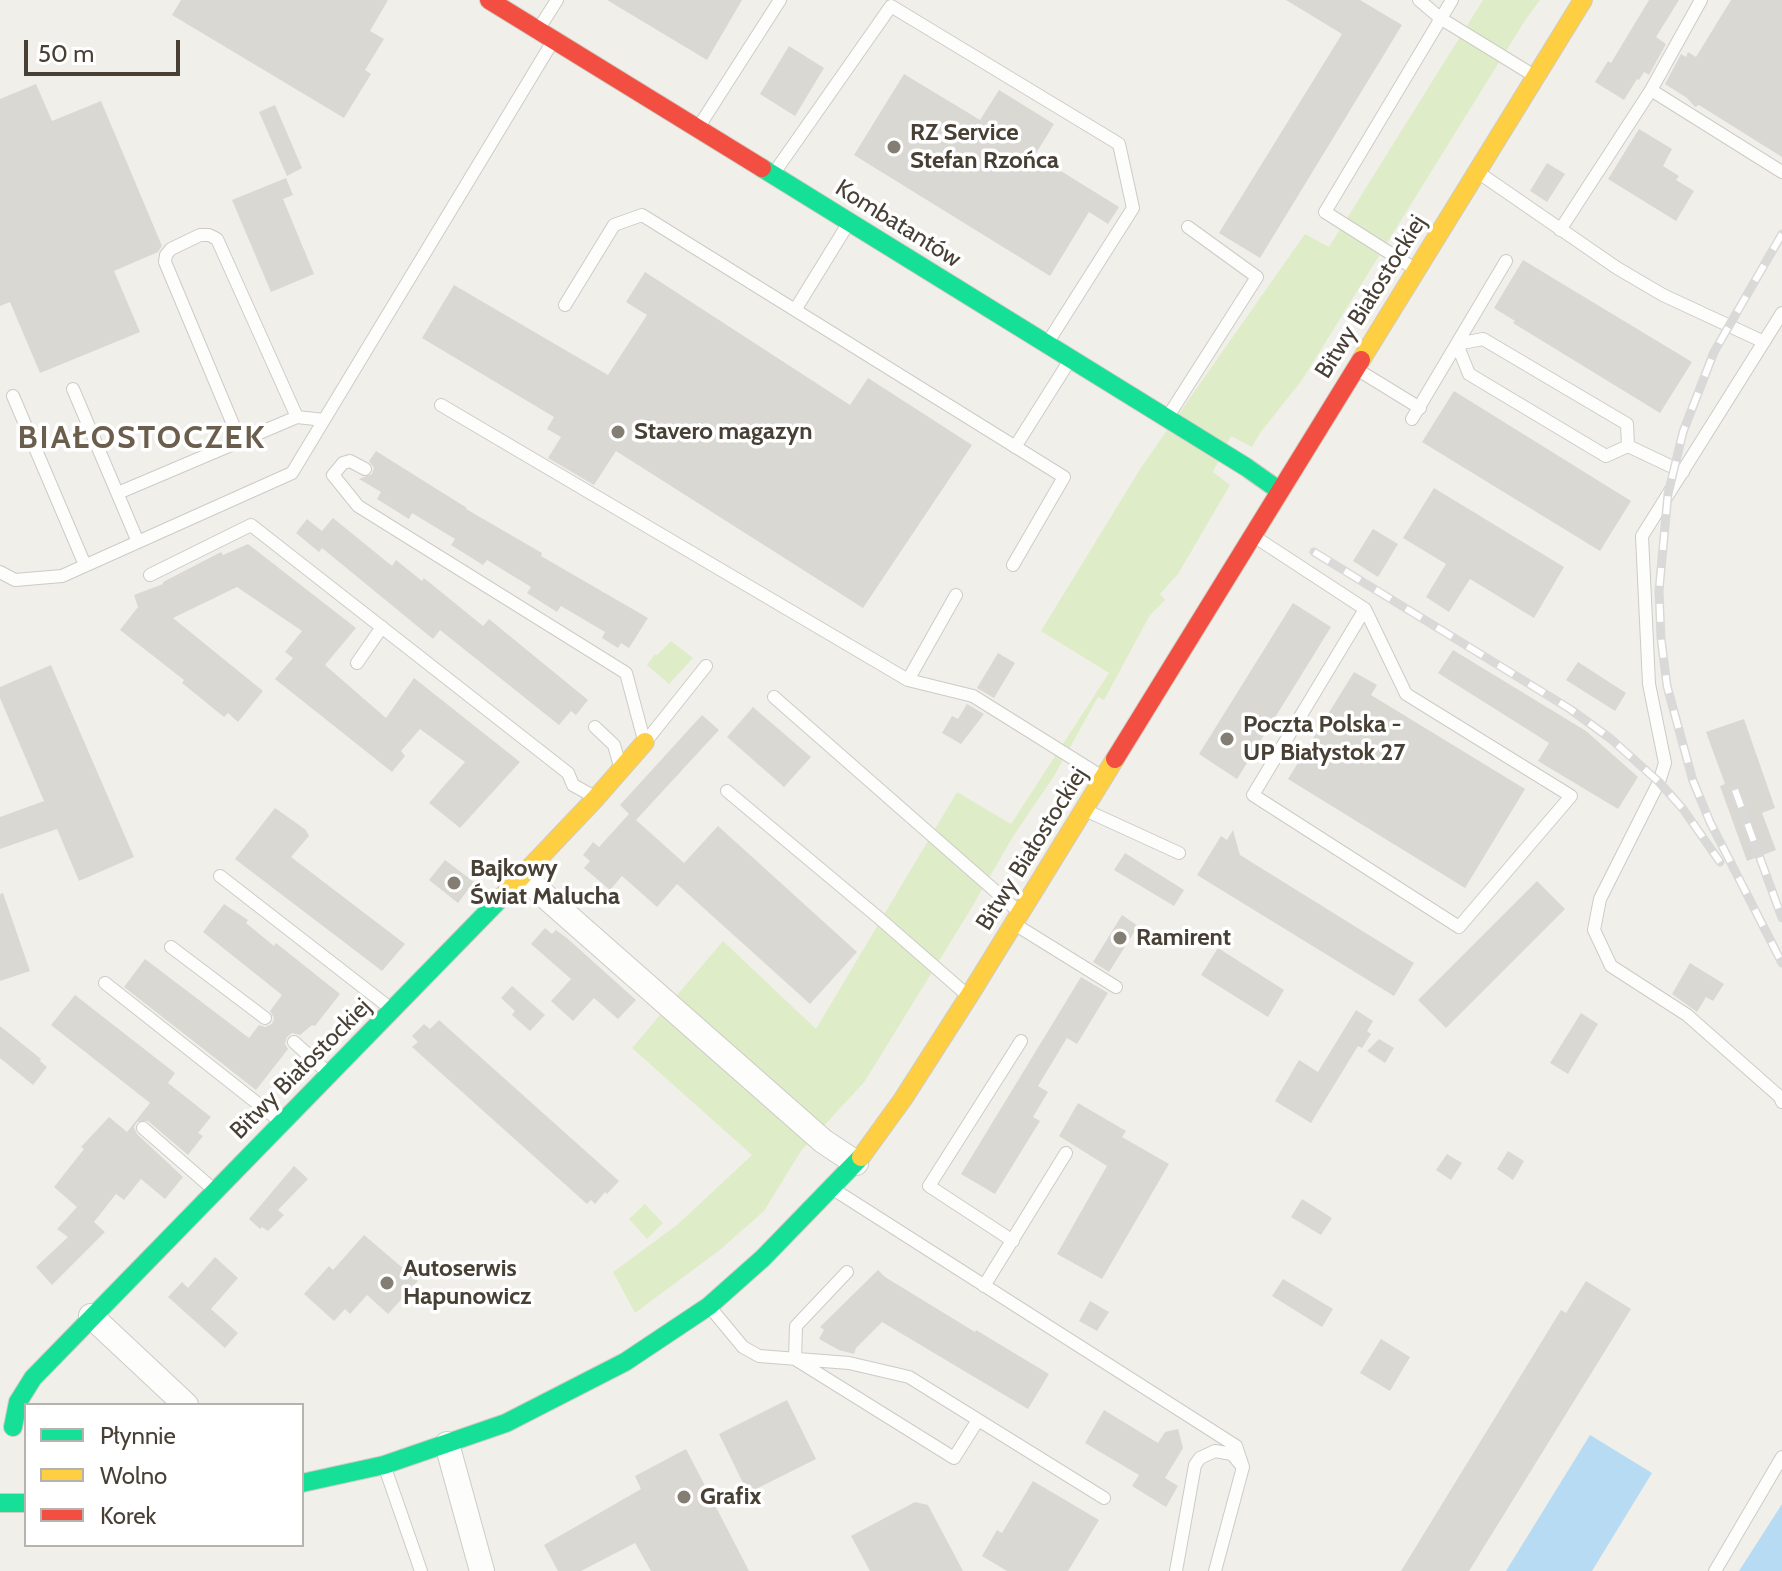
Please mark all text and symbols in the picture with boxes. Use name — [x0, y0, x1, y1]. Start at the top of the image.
scale bar — [28, 24, 184, 74]
text: 50 m — [38, 39, 94, 68]
place label: RZ Service Stefan Rzońca — [910, 119, 1059, 175]
marker: RZ Service Stefan Rzońca — [885, 138, 903, 156]
street label: Kombatantów — [830, 174, 966, 274]
street label: Bitwy Białostockiej — [1309, 210, 1433, 384]
place label: Stavero magazyn — [634, 418, 812, 446]
district label: BIAŁOSTOCZEK — [18, 420, 266, 458]
marker: Stavero magazyn — [609, 423, 627, 441]
place label: Poczta Polska - UP Białystok 27 — [1243, 711, 1406, 767]
marker: Poczta Polska - UP Białystok 27 — [1218, 730, 1236, 748]
street label: Bitwy Białostockiej — [970, 762, 1094, 936]
place label: Bajkowy Świat Malucha — [470, 855, 620, 911]
marker: Bajkowy Świat Malucha — [445, 874, 463, 892]
place label: Ramirent — [1136, 924, 1231, 952]
marker: Ramirent — [1111, 929, 1129, 947]
street label: Bitwy Białostockiej — [225, 993, 377, 1145]
place label: Autoserwis Hapunowicz — [403, 1255, 531, 1311]
marker: Autoserwis Hapunowicz — [378, 1274, 396, 1292]
legend — [24, 1403, 304, 1547]
text: Płynnie — [100, 1421, 176, 1450]
text: Wolno — [100, 1461, 167, 1490]
place label: Grafix — [700, 1483, 761, 1511]
marker: Grafix — [675, 1488, 693, 1506]
text: Korek — [100, 1501, 156, 1530]

